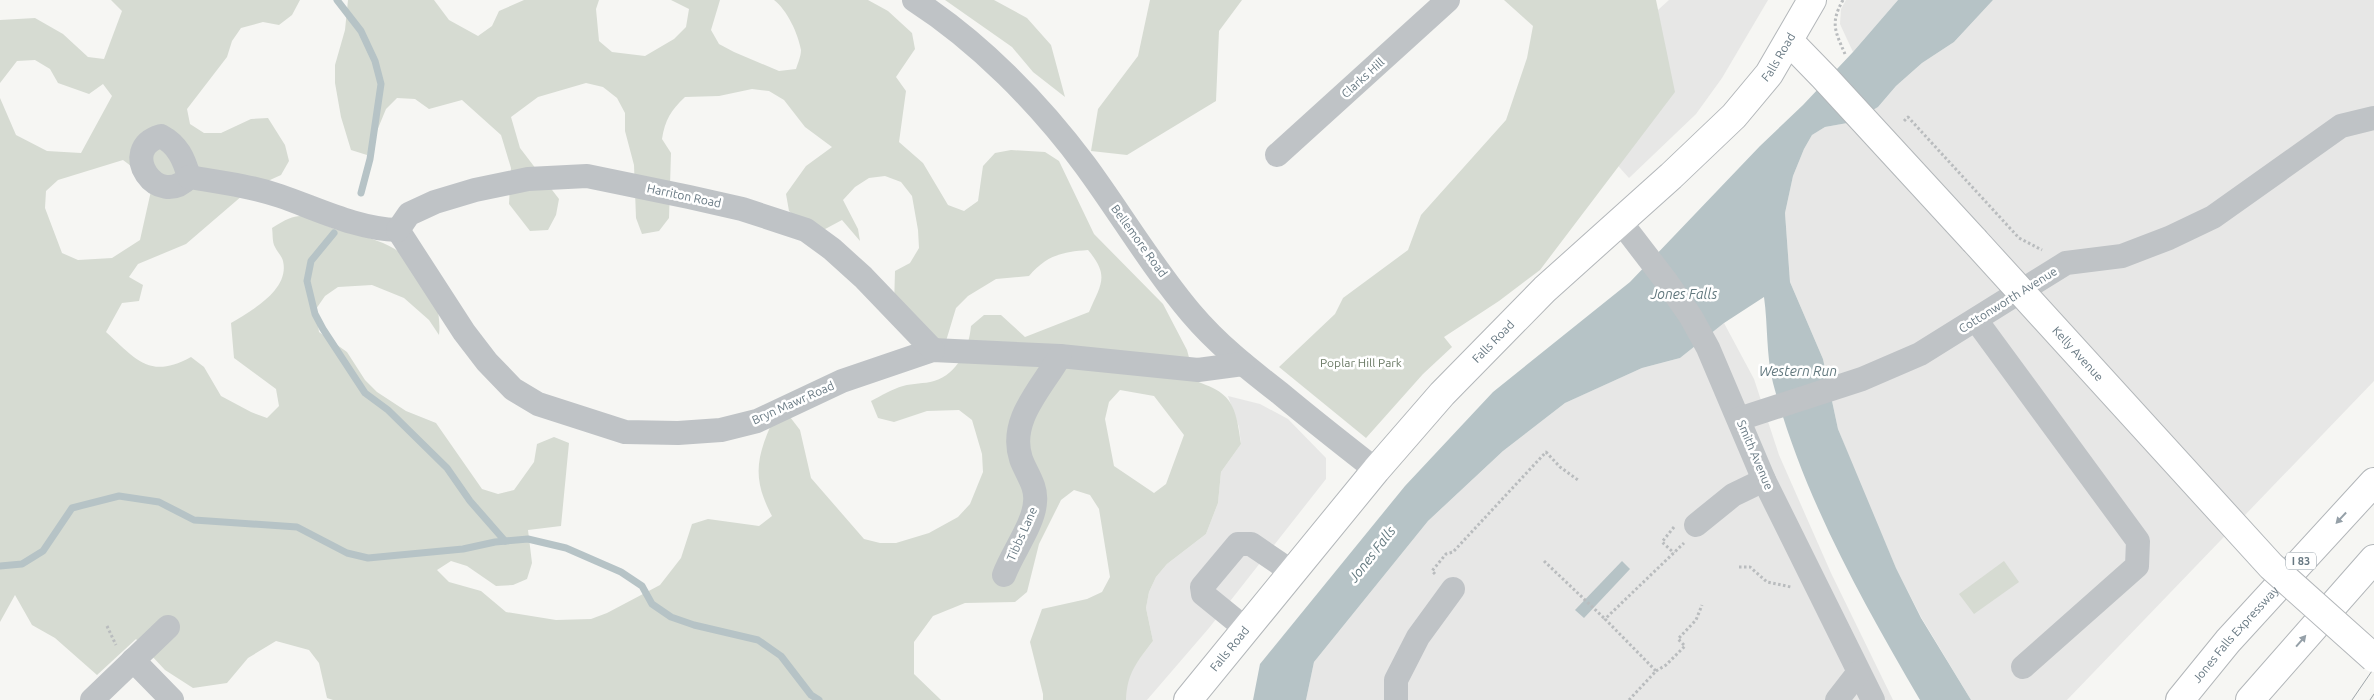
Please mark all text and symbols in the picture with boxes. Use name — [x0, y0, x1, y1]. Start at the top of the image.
street label: Falls Road — [1759, 30, 1797, 84]
street label: Clarks Hill — [1339, 55, 1387, 100]
street label: Harriton Road — [646, 181, 722, 210]
street label: Bellemore Road — [1109, 202, 1170, 279]
street label: Cottonworth Avenue — [1956, 264, 2059, 335]
water label: Jones Falls — [1650, 286, 1717, 302]
street label: Falls Road — [1469, 318, 1517, 365]
street label: Kelly Avenue — [2050, 324, 2106, 383]
park label: Poplar Hill Park — [1320, 356, 1402, 369]
water label: Western Run — [1759, 363, 1837, 379]
street label: Bryn Mawr Road — [750, 379, 836, 427]
street label: Smith Avenue — [1735, 418, 1776, 492]
street label: Tibbs Lane — [1004, 505, 1039, 563]
one-way arrow — [2335, 511, 2347, 523]
water label: Jones Falls — [1345, 523, 1399, 586]
road number: I 83 — [2286, 552, 2316, 570]
street label: Jones Falls Expressway — [2190, 583, 2281, 685]
street label: Falls Road — [1207, 624, 1252, 674]
one-way arrow — [2295, 635, 2307, 647]

